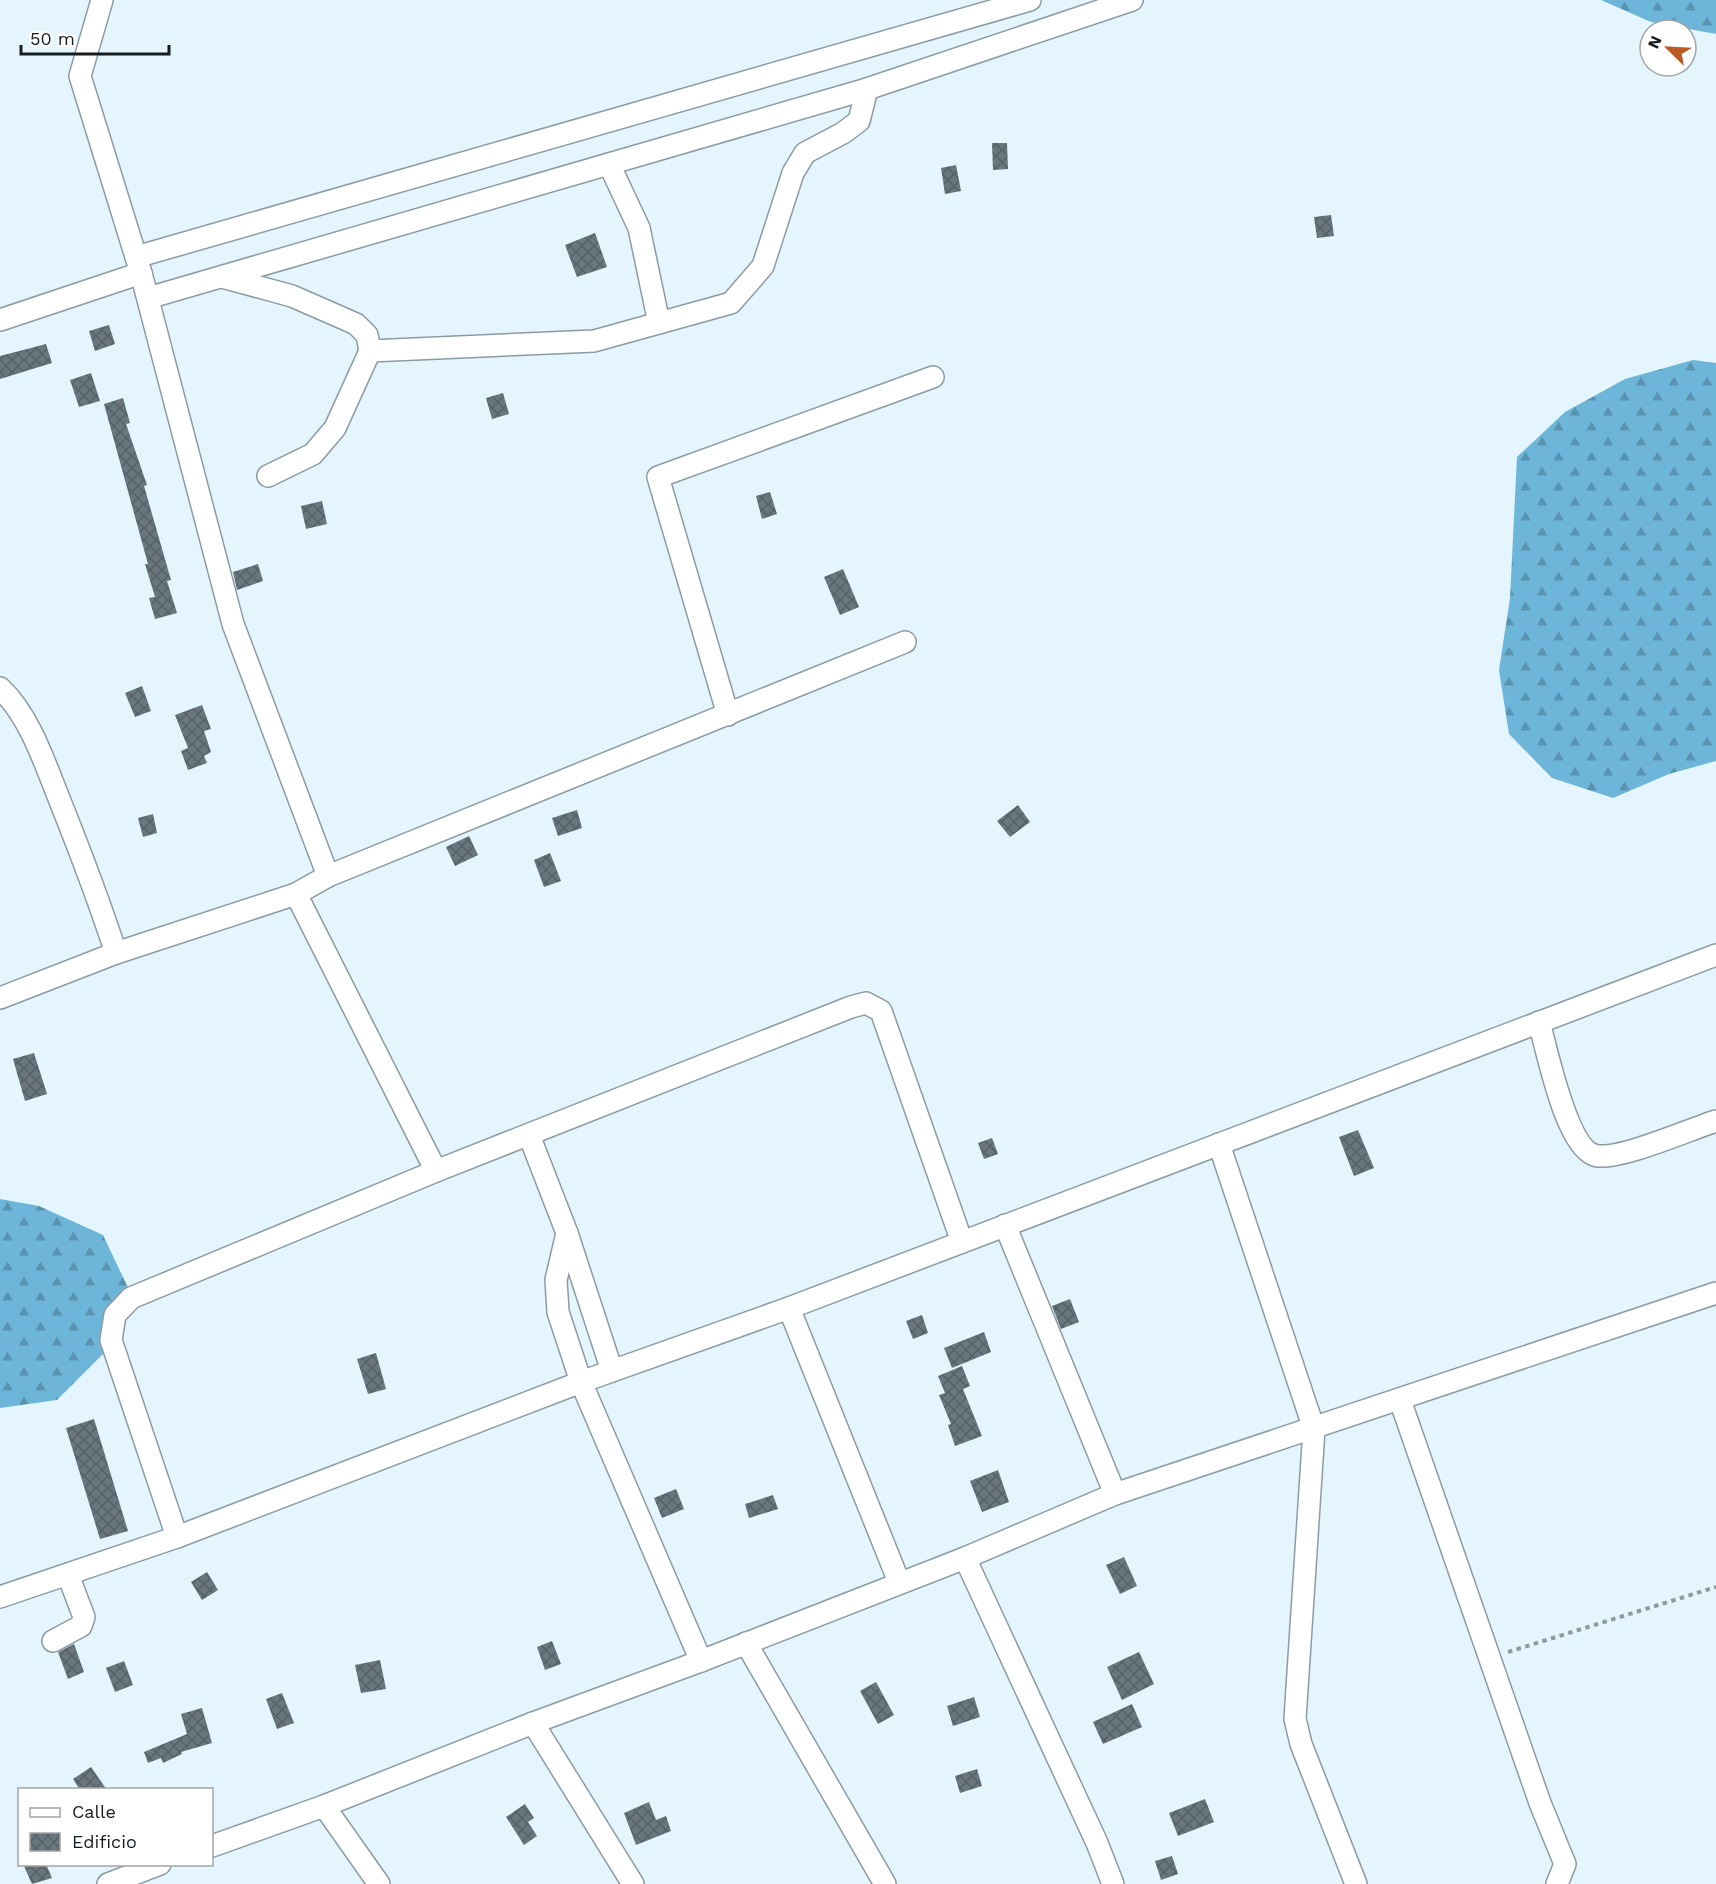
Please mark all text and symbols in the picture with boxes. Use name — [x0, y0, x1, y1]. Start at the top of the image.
scale bar — [21, 18, 170, 56]
north arrow — [1638, 18, 1698, 78]
text: 50 m — [30, 28, 75, 49]
text: N — [1644, 33, 1666, 51]
legend — [18, 1788, 213, 1866]
text: Calle — [72, 1801, 116, 1822]
text: Edificio — [72, 1831, 137, 1852]

